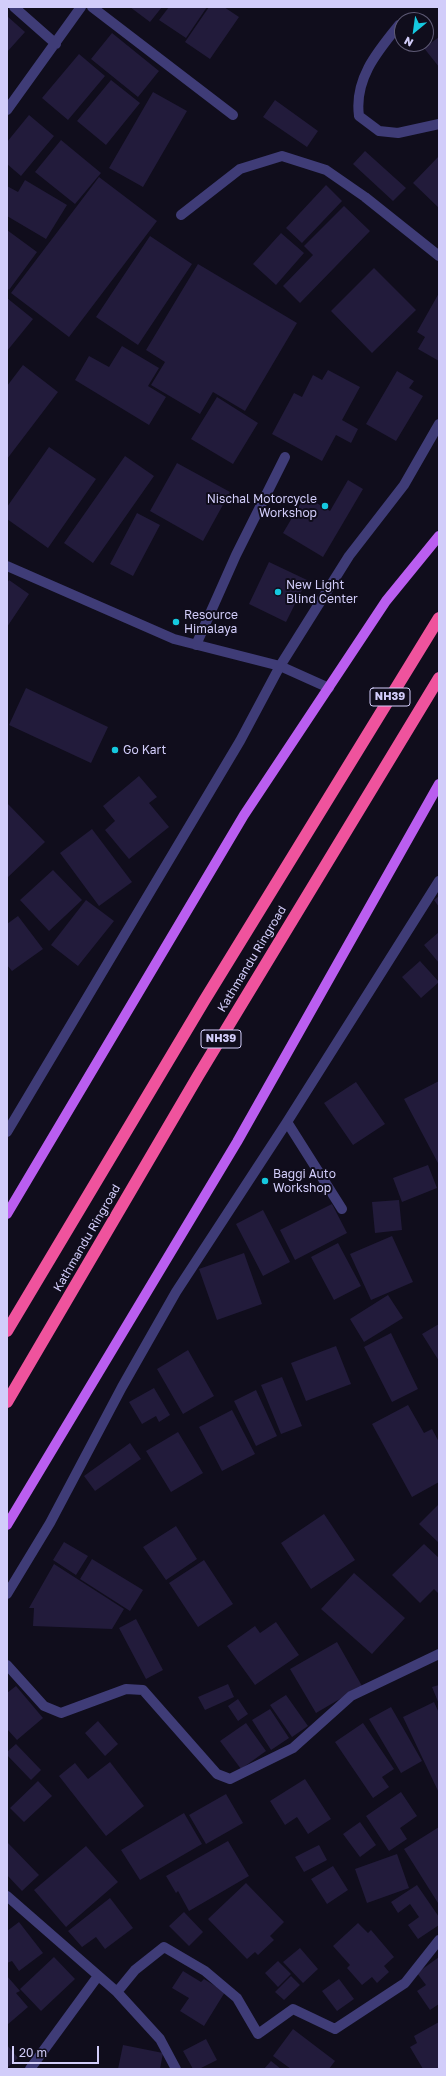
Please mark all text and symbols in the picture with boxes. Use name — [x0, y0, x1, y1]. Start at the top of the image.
north arrow — [394, 12, 434, 52]
text: N — [402, 34, 415, 50]
place label: Nischal Motorcycle Workshop — [207, 492, 317, 520]
marker: Nischal Motorcycle Workshop — [320, 501, 330, 511]
place label: New Light Blind Center — [286, 578, 358, 606]
marker: New Light Blind Center — [273, 587, 283, 597]
place label: Resource Himalaya — [184, 608, 238, 636]
marker: Resource Himalaya — [171, 617, 181, 627]
road number: NH39 — [370, 688, 410, 706]
place label: Go Kart — [123, 743, 166, 757]
marker: Go Kart — [110, 745, 120, 755]
street label: Kathmandu Ringroad — [215, 903, 289, 1015]
road number: NH39 — [201, 1030, 241, 1048]
place label: Baggi Auto Workshop — [273, 1167, 336, 1195]
marker: Baggi Auto Workshop — [260, 1176, 270, 1186]
street label: Kathmandu Ringroad — [50, 1182, 124, 1294]
scale bar — [14, 2038, 101, 2064]
text: 20 m — [19, 2045, 47, 2060]

